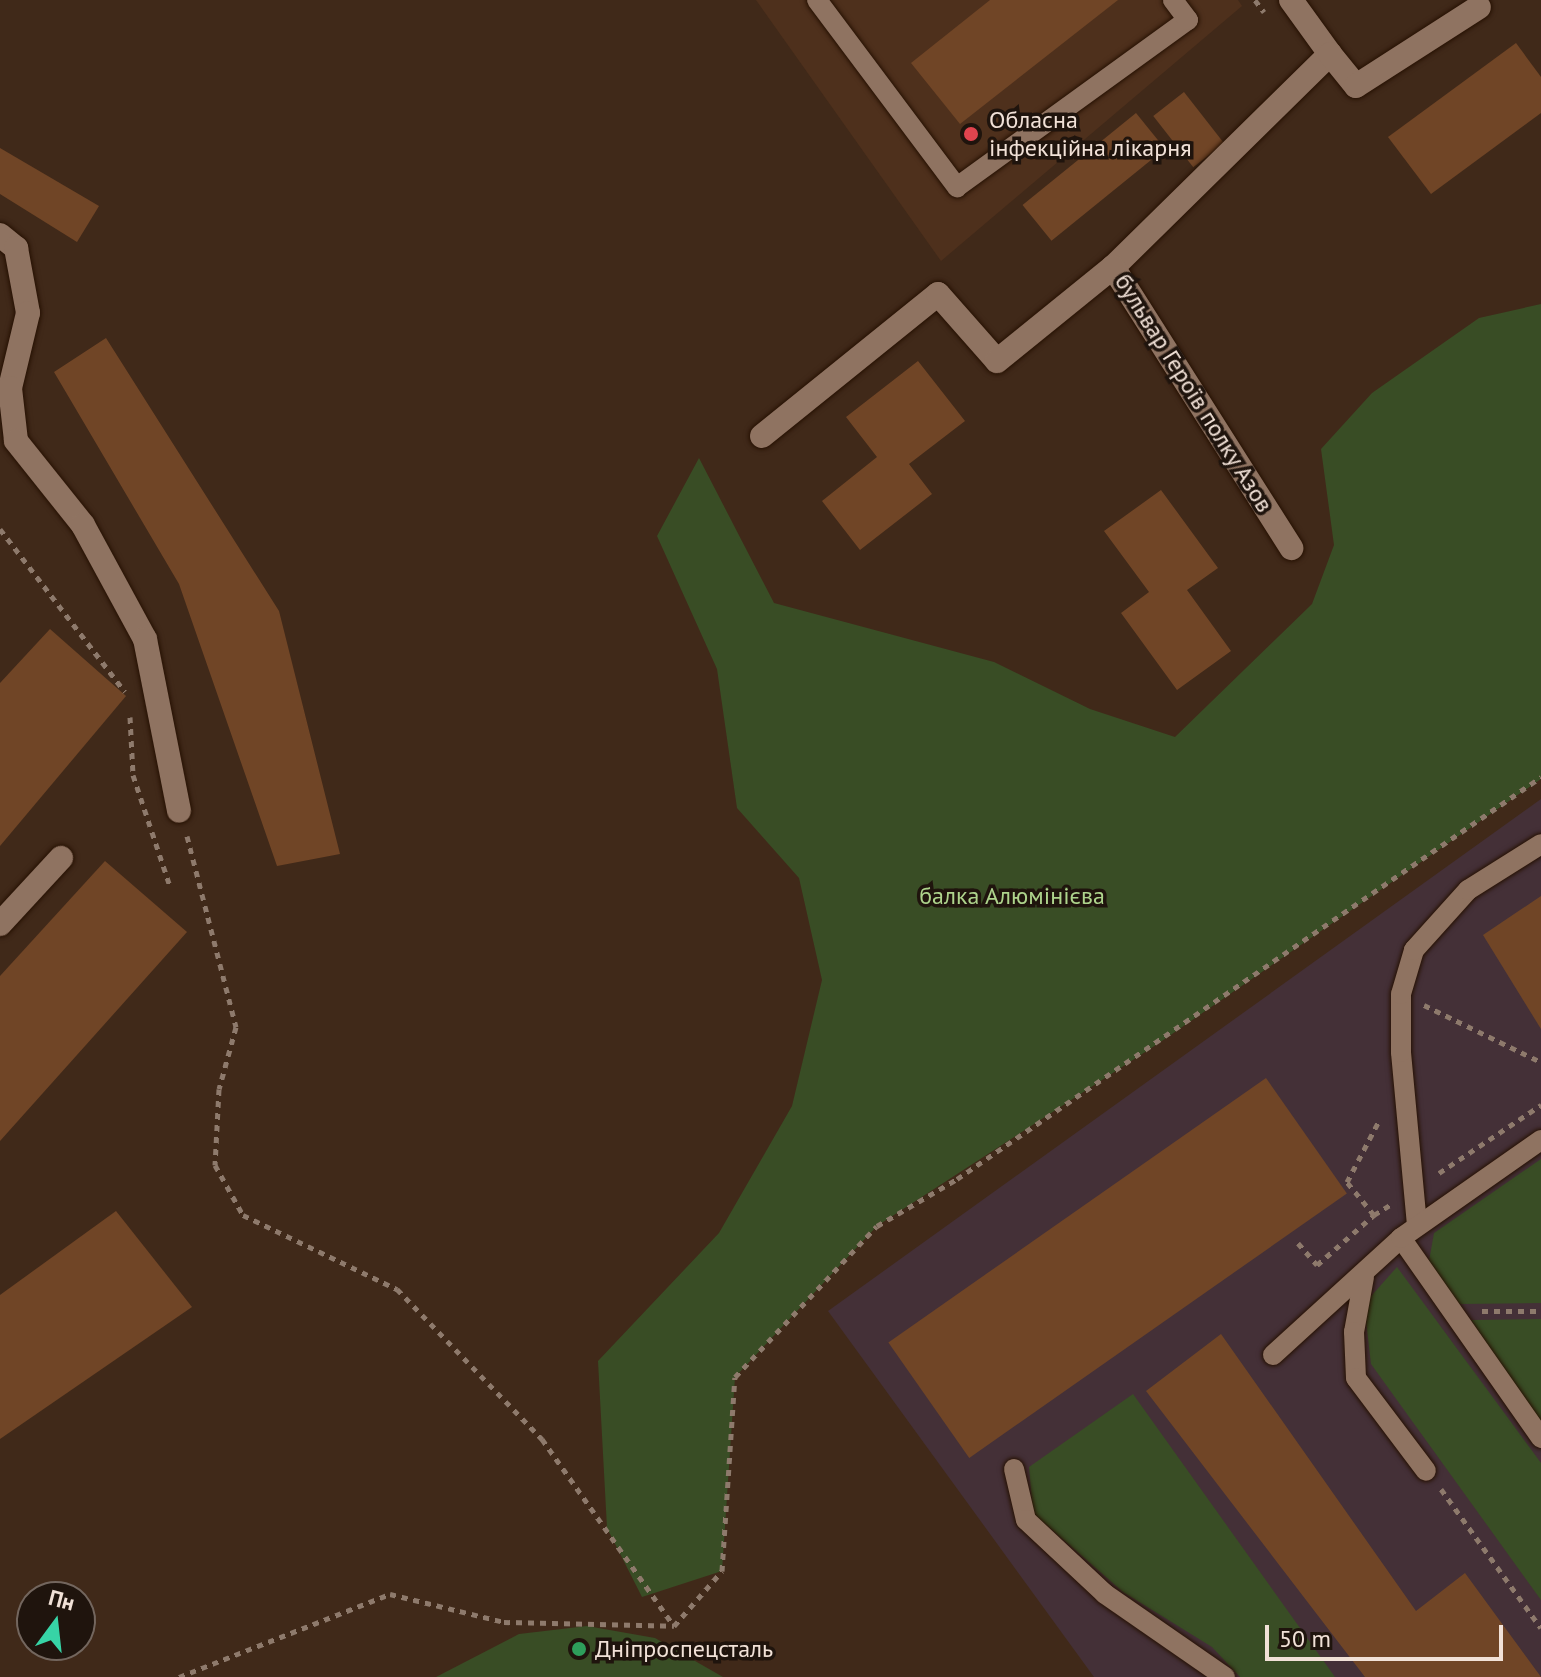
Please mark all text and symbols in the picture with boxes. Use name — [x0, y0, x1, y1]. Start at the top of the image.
place label: Обласна інфекційна лікарня — [989, 106, 1192, 162]
marker: Обласна інфекційна лікарня — [960, 123, 982, 145]
street label: бульвар Героїв полку Азов — [1108, 268, 1280, 518]
park label: балка Алюмінієва — [919, 882, 1105, 910]
north arrow — [16, 1581, 96, 1661]
text: Пн — [46, 1583, 78, 1617]
scale bar — [1269, 1609, 1507, 1659]
text: 50 m — [1279, 1623, 1331, 1654]
place label: Дніпроспецсталь — [595, 1635, 773, 1663]
marker: Дніпроспецсталь — [570, 1640, 588, 1658]

